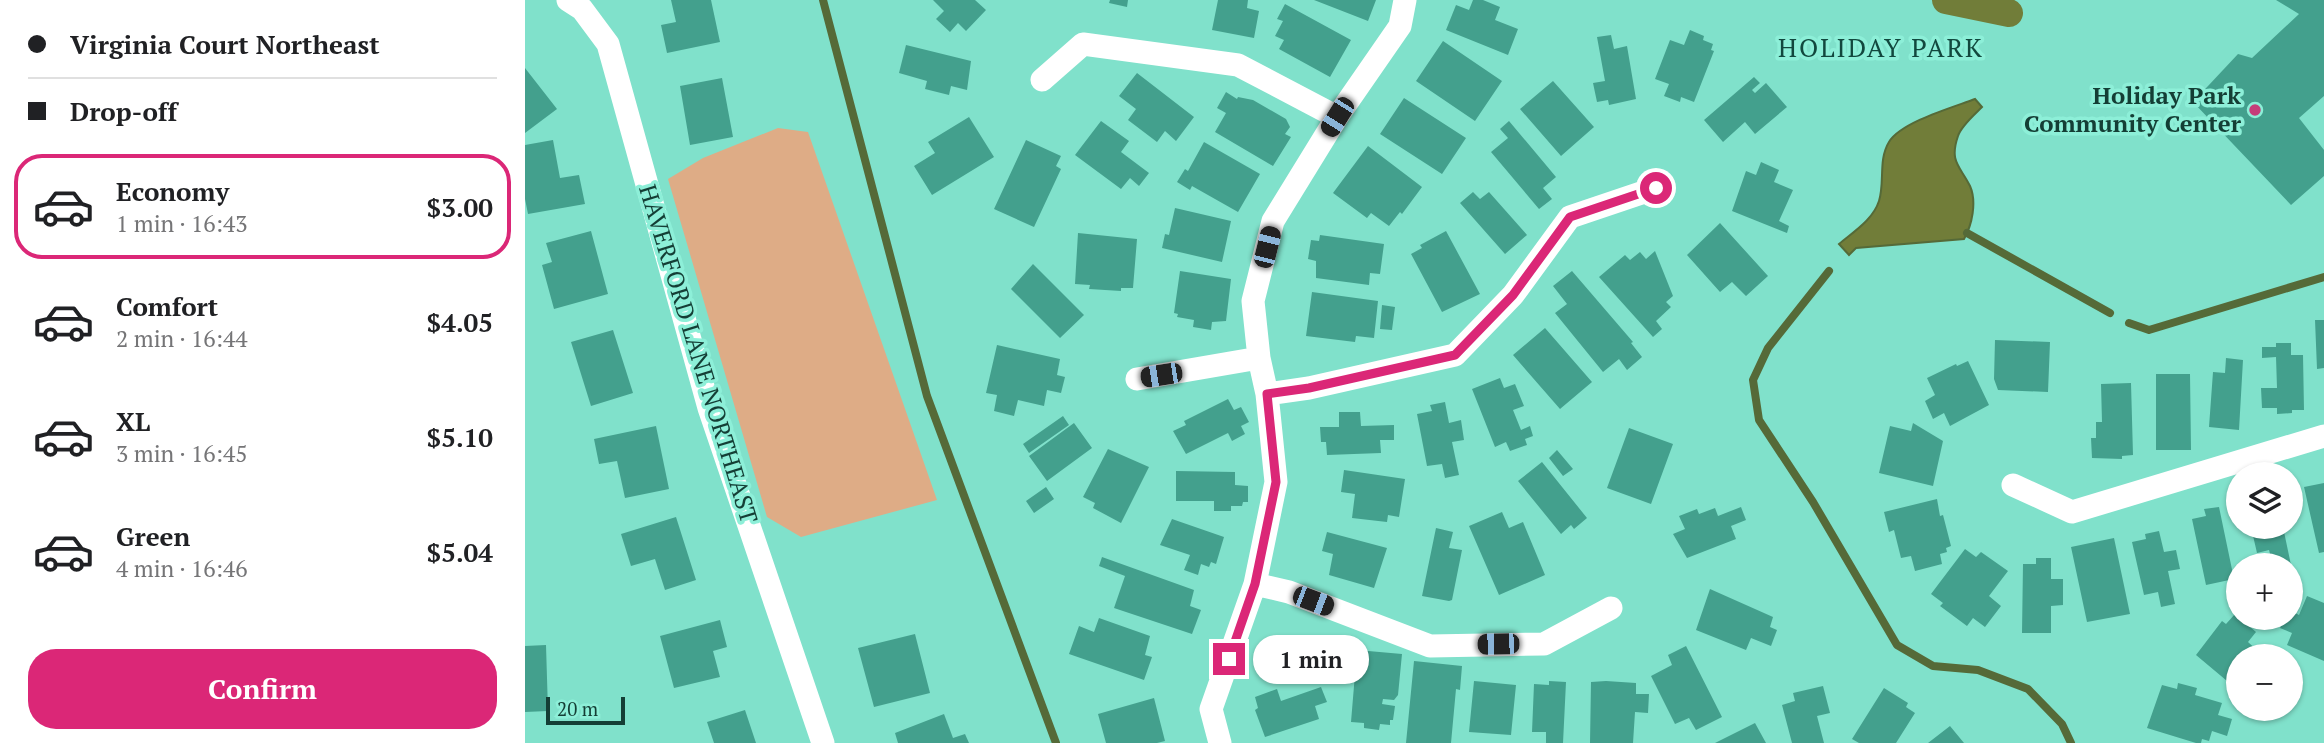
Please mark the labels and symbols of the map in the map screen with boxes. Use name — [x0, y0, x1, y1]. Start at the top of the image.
district label: HOLIDAY PARK — [1778, 30, 1984, 64]
place label: Holiday Park Community Center — [2024, 79, 2242, 139]
car — [1317, 94, 1358, 140]
marker: Holiday Park Community Center — [2247, 102, 2263, 118]
route start — [1640, 172, 1672, 204]
street label: HAVERFORD LANE NORTHEAST — [632, 180, 766, 527]
car — [1252, 224, 1283, 270]
car — [1139, 361, 1184, 389]
car — [1290, 584, 1337, 618]
car — [1477, 633, 1520, 655]
callout: 1 min — [1253, 634, 1369, 684]
route end — [1213, 643, 1245, 675]
scale bar — [546, 694, 625, 726]

